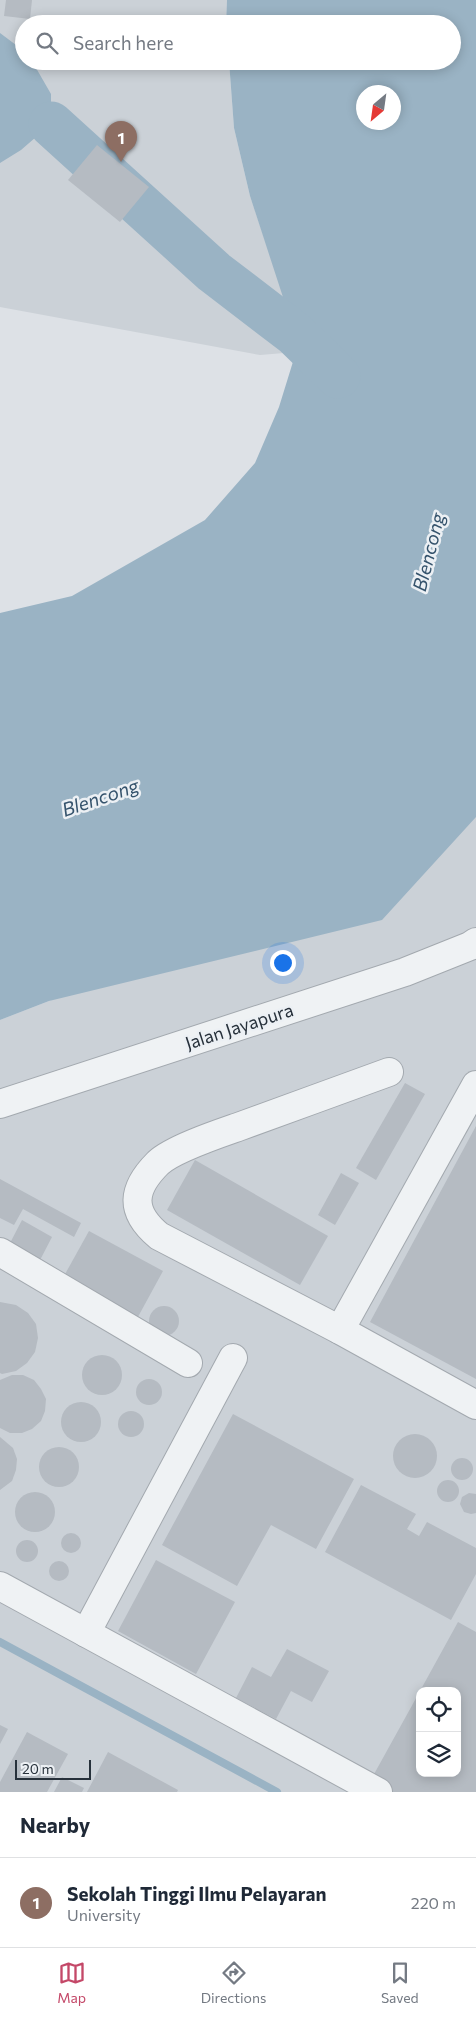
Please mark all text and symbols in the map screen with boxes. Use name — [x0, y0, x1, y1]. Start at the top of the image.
search box — [15, 15, 461, 70]
icon: search — [33, 29, 61, 57]
text: Search here — [73, 31, 173, 54]
north arrow — [356, 85, 401, 130]
pin: 1 — [105, 121, 137, 162]
water label: Blencong — [407, 510, 449, 594]
water label: Blencong — [58, 773, 142, 821]
your location — [270, 950, 296, 976]
street label: Jalan Jayapura — [182, 998, 296, 1054]
map controls — [416, 1687, 461, 1777]
button: locate — [416, 1687, 461, 1732]
button: layers — [416, 1732, 461, 1777]
scale bar — [15, 1757, 91, 1780]
text: 20 m — [22, 1760, 54, 1777]
text: Nearby — [20, 1812, 90, 1837]
text: Sekolah Tinggi Ilmu Pelayaran — [67, 1882, 326, 1905]
text: 1 — [32, 1893, 40, 1912]
text: 220 m — [411, 1893, 456, 1912]
text: University — [67, 1905, 141, 1924]
tab: Map — [57, 1959, 86, 2006]
tab: Directions — [201, 1959, 266, 2006]
tab: Saved — [381, 1959, 419, 2006]

